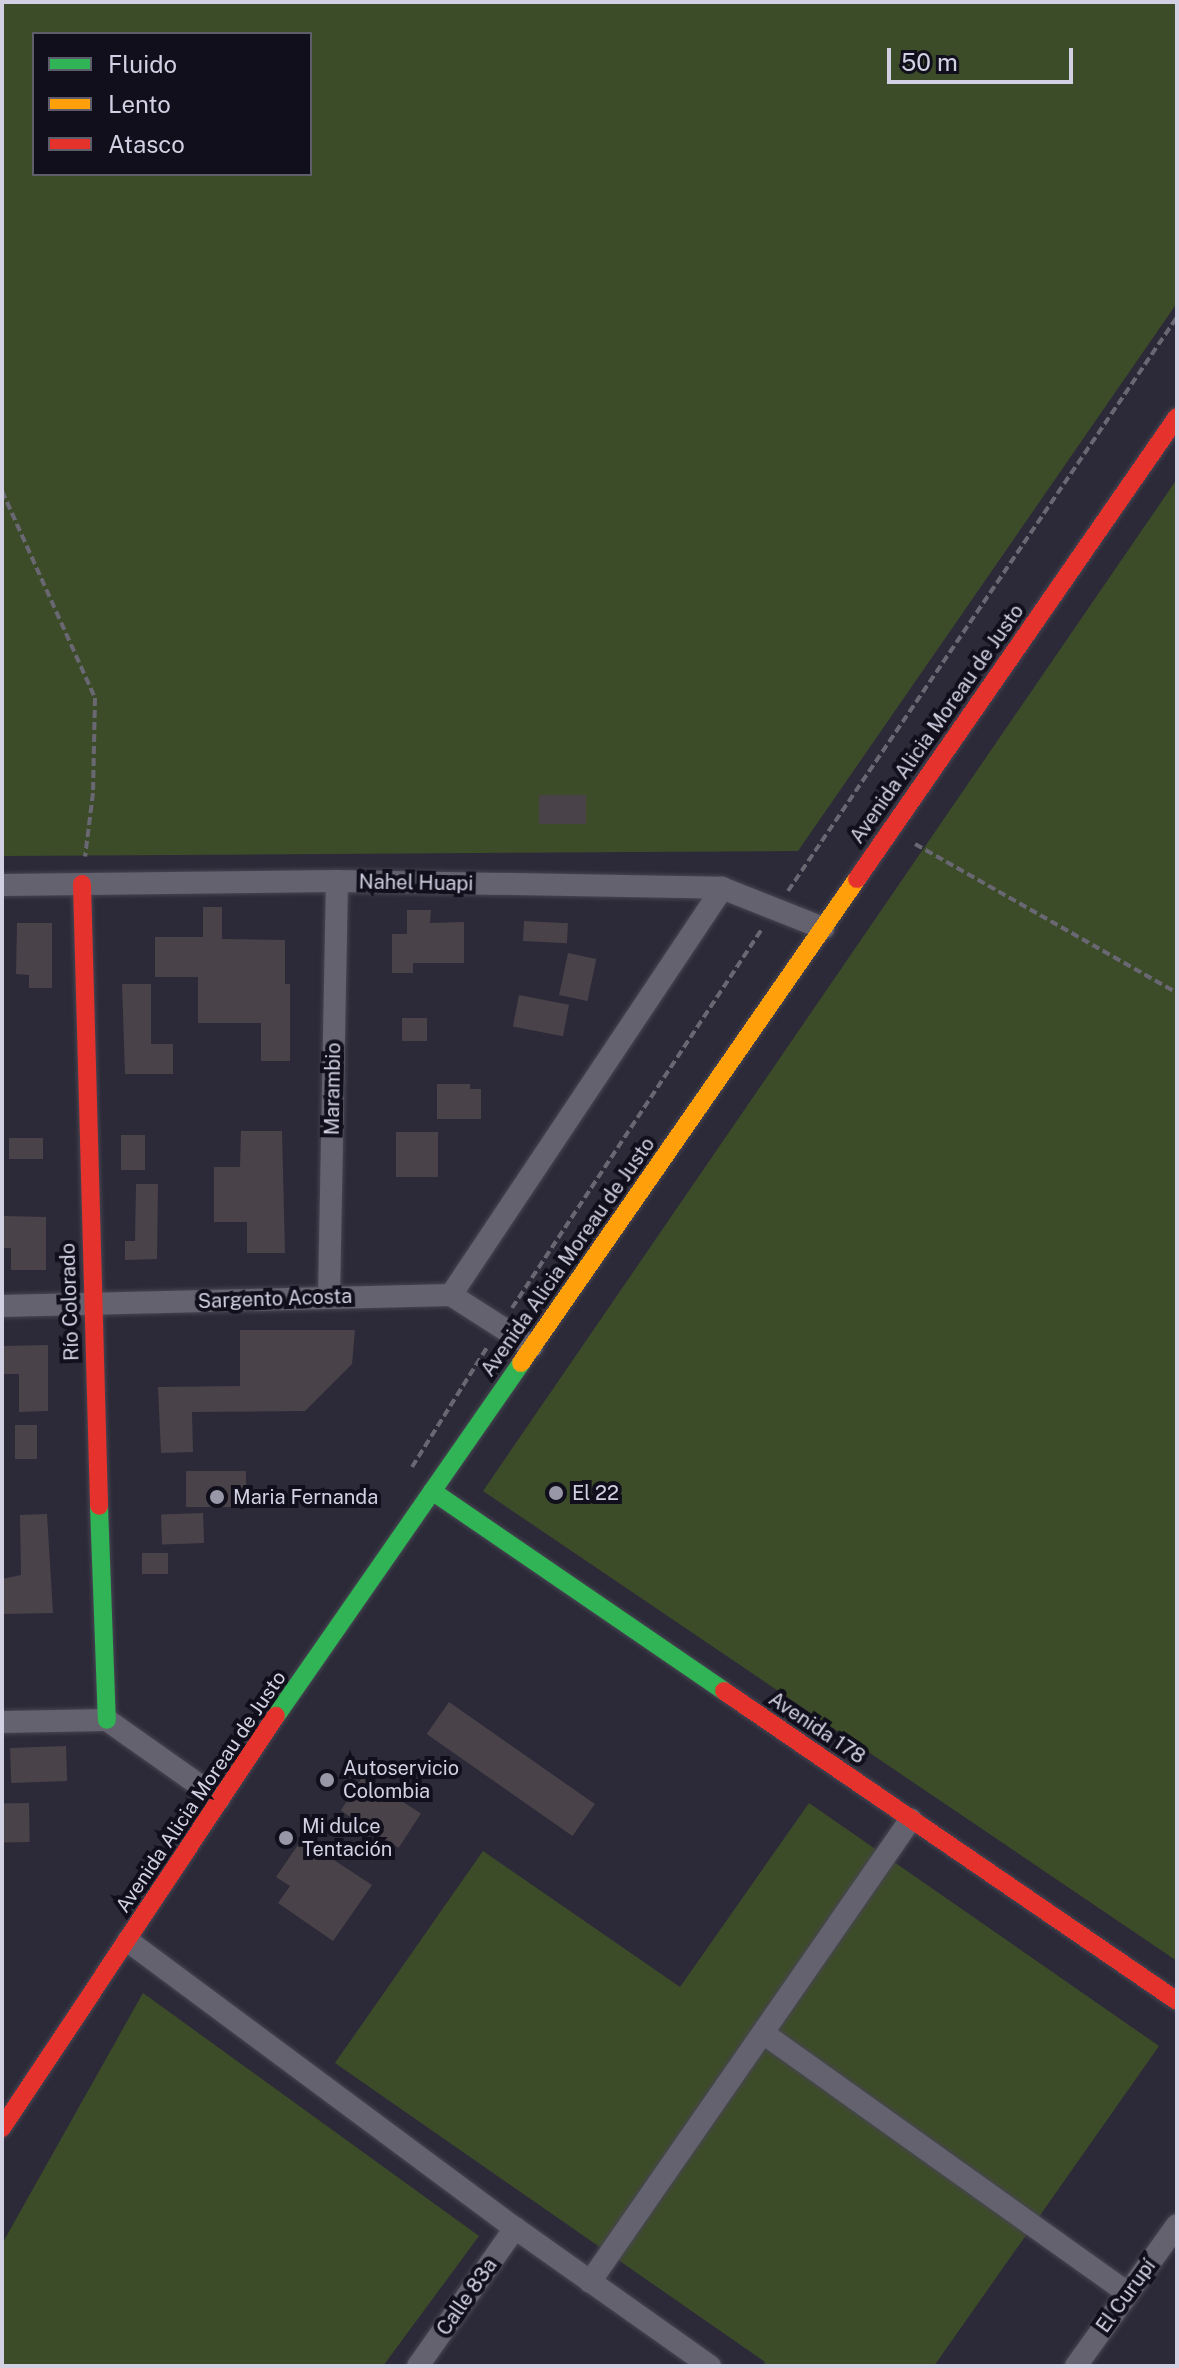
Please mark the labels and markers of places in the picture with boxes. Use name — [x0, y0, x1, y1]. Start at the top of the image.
place label: El 22 — [572, 1481, 619, 1505]
marker: El 22 — [547, 1484, 565, 1502]
place label: Maria Fernanda — [233, 1485, 378, 1509]
marker: Maria Fernanda — [208, 1488, 226, 1506]
place label: Autoservicio Colombia — [343, 1756, 459, 1803]
marker: Autoservicio Colombia — [318, 1771, 336, 1789]
place label: Mi dulce Tentación — [302, 1814, 392, 1861]
marker: Mi dulce Tentación — [277, 1829, 295, 1847]

